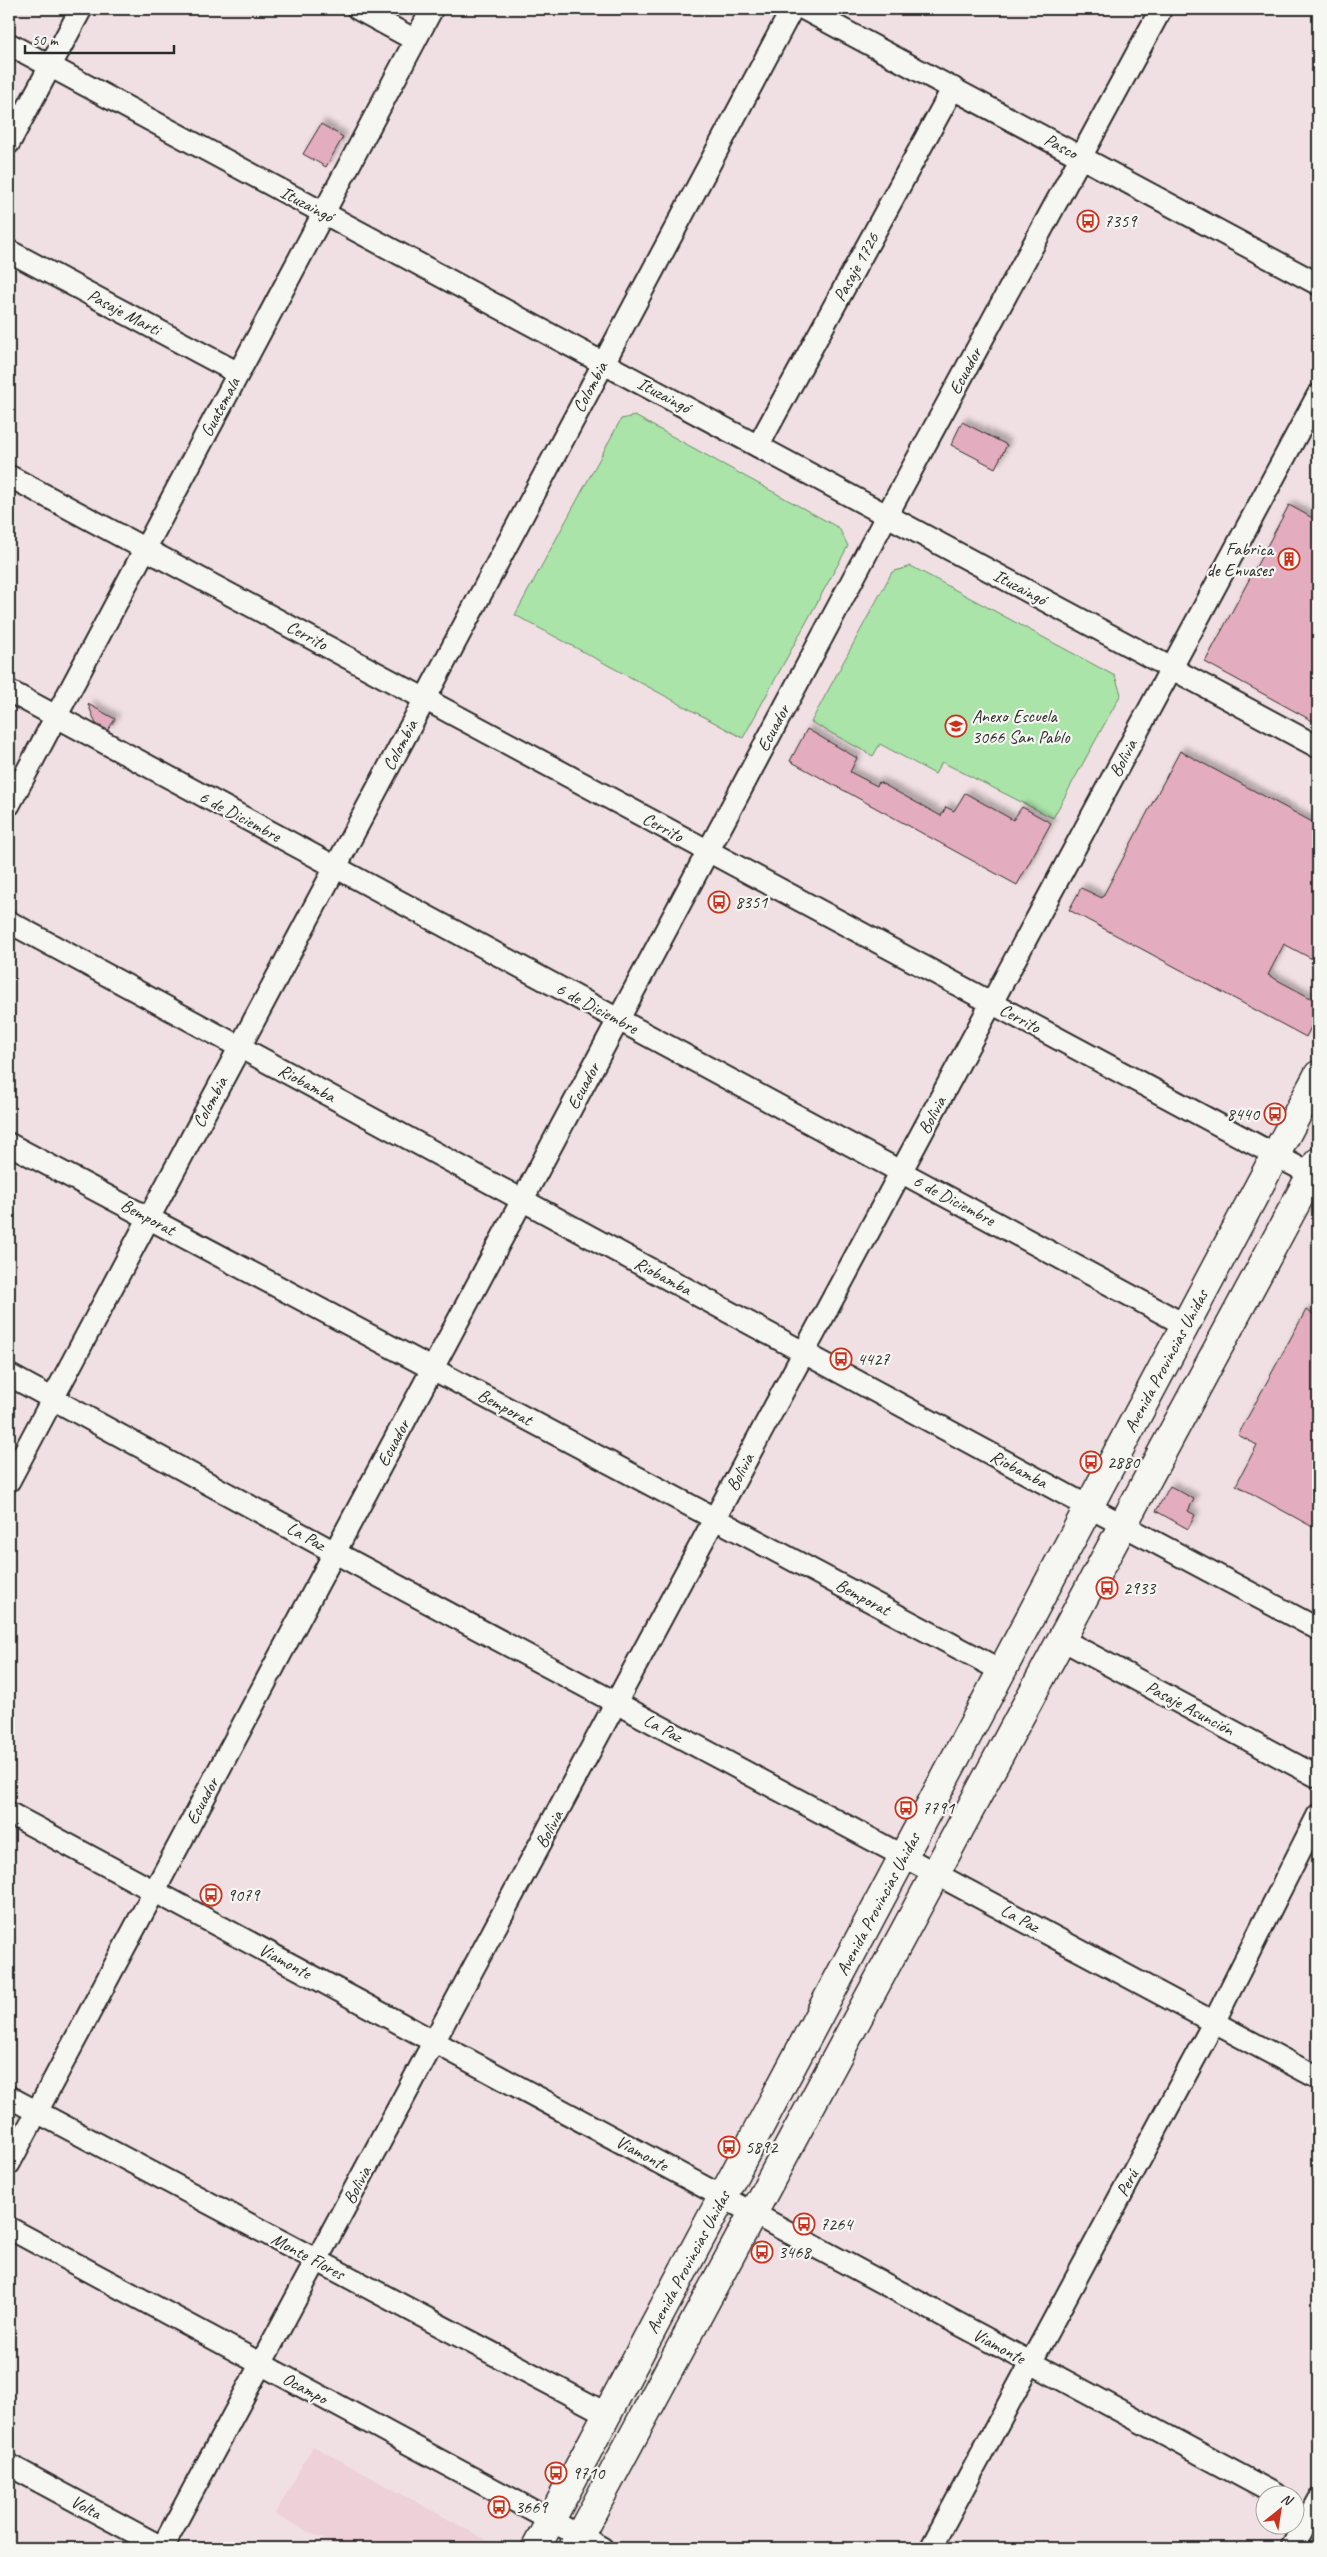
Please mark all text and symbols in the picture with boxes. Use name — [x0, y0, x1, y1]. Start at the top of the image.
scale bar — [25, 22, 174, 54]
text: 50 m — [32, 31, 59, 50]
street label: Pasco — [1041, 128, 1083, 165]
street label: Ituzaingó — [277, 181, 340, 228]
bus stop icon: 7359 — [1076, 209, 1100, 233]
place label: 7359 — [1104, 210, 1138, 232]
street label: Pasaje 1726 — [828, 228, 884, 305]
street label: Pasaje Marti — [84, 284, 167, 342]
street label: Ecuador — [944, 343, 987, 398]
street label: Colombia — [568, 357, 613, 416]
street label: Guatemala — [195, 372, 245, 440]
street label: Ituzaingó — [634, 372, 697, 419]
place label: Fabrica de Envases — [1207, 538, 1275, 581]
building icon: Fabrica de Envases — [1277, 547, 1301, 571]
street label: Ituzaingó — [990, 564, 1053, 611]
street label: Cerrito — [283, 615, 333, 656]
street label: Ecuador — [752, 700, 795, 755]
place label: Anexo Escuela 3066 San Pablo — [972, 705, 1071, 748]
school or university icon: Anexo Escuela 3066 San Pablo — [944, 714, 968, 738]
street label: Colombia — [378, 715, 423, 774]
street label: Bolivia — [1104, 734, 1142, 781]
street label: 6 de Diciembre — [195, 785, 286, 847]
street label: Cerrito — [639, 807, 689, 848]
bus stop icon: 8351 — [707, 890, 731, 914]
place label: 8351 — [735, 891, 768, 913]
street label: 6 de Diciembre — [552, 977, 643, 1039]
street label: Cerrito — [996, 998, 1046, 1039]
street label: Ecuador — [562, 1058, 605, 1113]
street label: Riobamba — [275, 1059, 340, 1108]
street label: Colombia — [188, 1072, 233, 1131]
street label: Bolivia — [913, 1091, 951, 1138]
bus stop icon: 8440 — [1263, 1102, 1287, 1126]
place label: 8440 — [1227, 1103, 1261, 1125]
street label: 6 de Diciembre — [909, 1169, 1000, 1231]
street label: Bemporat — [117, 1194, 181, 1241]
street label: Riobamba — [631, 1252, 696, 1301]
street label: Avenida Provincias Unidas — [1119, 1284, 1214, 1436]
bus stop icon: 4427 — [829, 1347, 853, 1371]
place label: 4427 — [857, 1348, 890, 1370]
street label: Bemporat — [474, 1384, 538, 1431]
street label: Ecuador — [372, 1415, 415, 1470]
street label: Riobamba — [987, 1445, 1052, 1494]
street label: Bolivia — [721, 1448, 759, 1495]
bus stop icon: 2880 — [1079, 1450, 1103, 1474]
place label: 2880 — [1107, 1451, 1141, 1473]
street label: La Paz — [283, 1517, 331, 1556]
street label: Bemporat — [832, 1574, 896, 1621]
bus stop icon: 2933 — [1095, 1576, 1119, 1600]
place label: 2933 — [1123, 1577, 1157, 1599]
street label: Pasaje Asunción — [1142, 1676, 1239, 1741]
street label: La Paz — [640, 1709, 688, 1748]
street label: Ecuador — [181, 1773, 224, 1828]
bus stop icon: 7791 — [894, 1796, 918, 1820]
place label: 7791 — [922, 1797, 955, 1819]
street label: Bolivia — [530, 1805, 568, 1852]
street label: Avenida Provincias Unidas — [831, 1827, 926, 1979]
bus stop icon: 9079 — [199, 1883, 223, 1907]
place label: 9079 — [227, 1884, 261, 1906]
street label: La Paz — [997, 1899, 1045, 1938]
street label: Viamonte — [255, 1938, 316, 1984]
street label: Viamonte — [612, 2130, 673, 2176]
bus stop icon: 5892 — [717, 2135, 741, 2159]
place label: 5892 — [745, 2136, 779, 2158]
street label: Bolivia — [338, 2161, 376, 2208]
street label: Perú — [1111, 2165, 1144, 2200]
street label: Avenida Provincias Unidas — [641, 2185, 736, 2337]
bus stop icon: 7264 — [792, 2212, 816, 2236]
place label: 7264 — [820, 2213, 854, 2235]
street label: Monte Flores — [268, 2228, 350, 2285]
bus stop icon: 3468 — [750, 2240, 774, 2264]
place label: 3468 — [778, 2241, 812, 2263]
street label: Viamonte — [969, 2323, 1030, 2369]
street label: Ocampo — [279, 2367, 333, 2410]
bus stop icon: 9710 — [544, 2461, 568, 2485]
place label: 9710 — [572, 2462, 606, 2484]
north arrow — [1254, 2484, 1304, 2534]
street label: Volta — [67, 2490, 106, 2525]
text: N — [1278, 2490, 1296, 2510]
bus stop icon: 3669 — [487, 2495, 511, 2519]
place label: 3669 — [515, 2496, 549, 2518]

